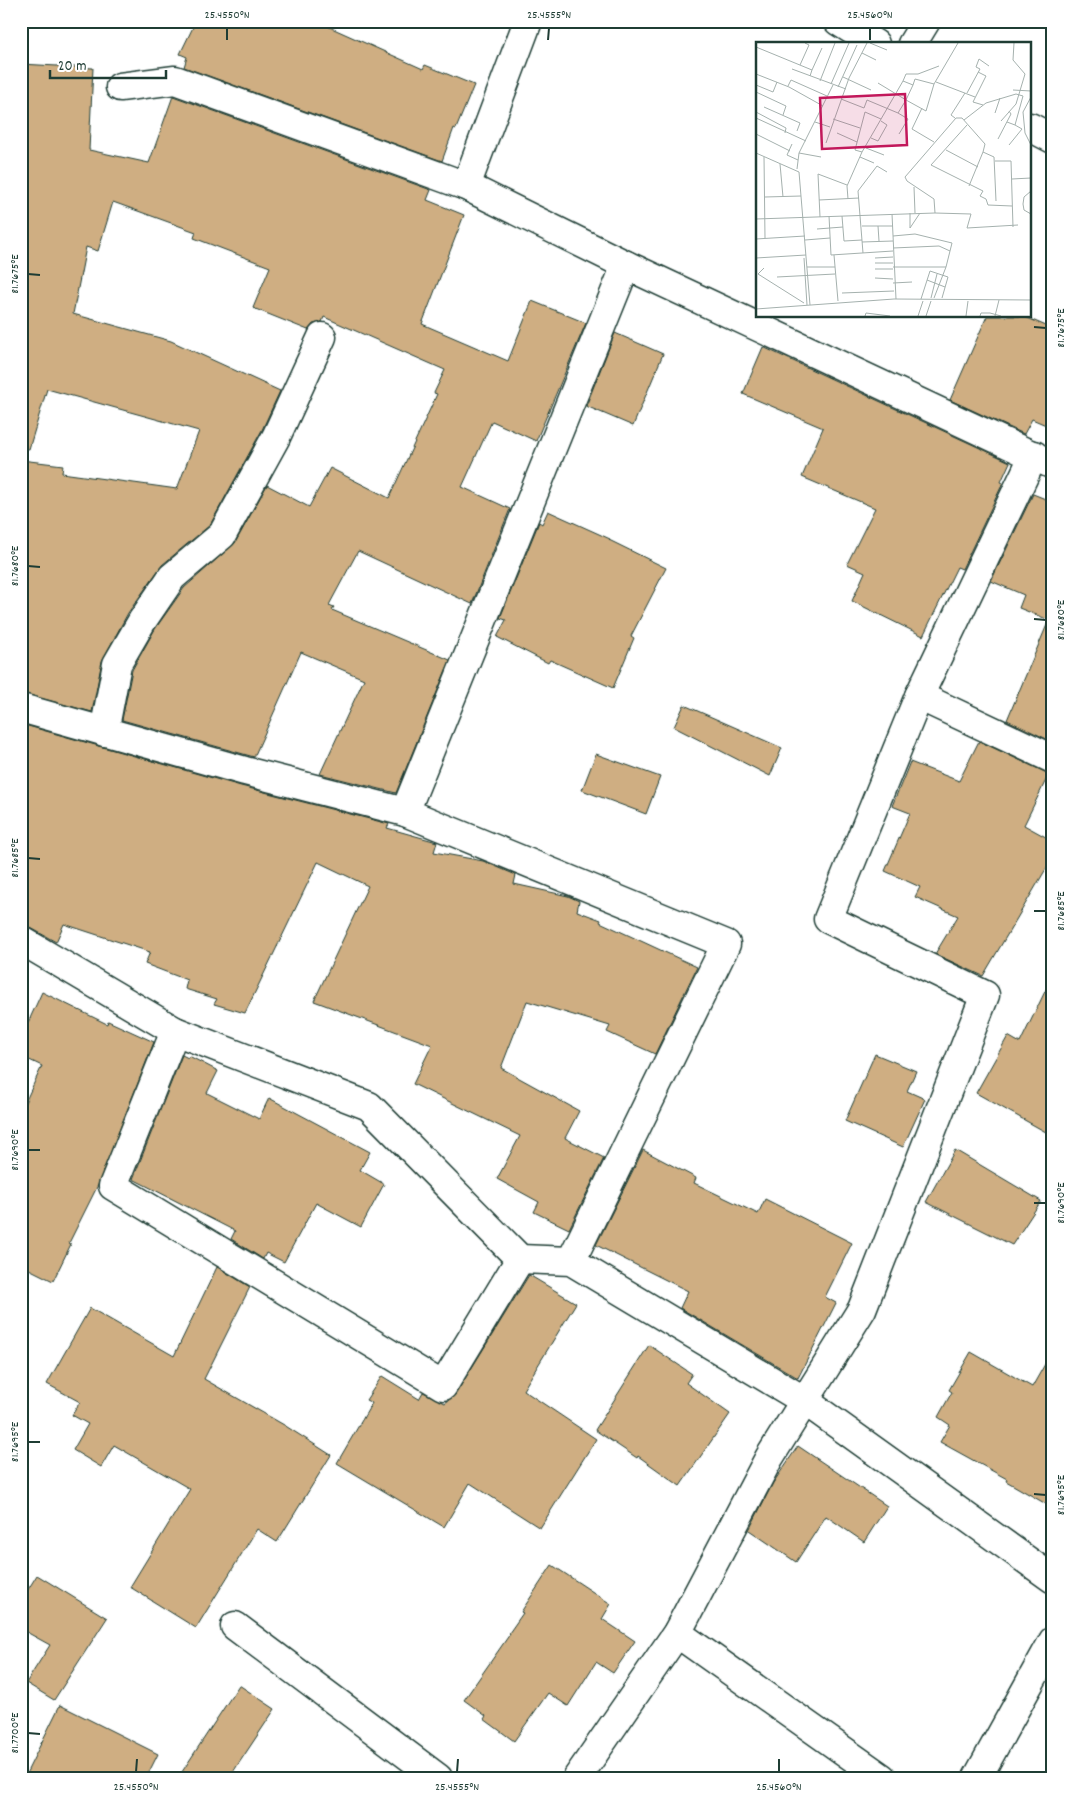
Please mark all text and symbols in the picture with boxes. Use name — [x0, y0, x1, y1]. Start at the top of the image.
text: 25.4550°N — [204, 7, 250, 24]
text: 25.4555°N — [527, 7, 571, 24]
text: 25.4560°N — [847, 7, 893, 24]
inset map — [756, 42, 1032, 318]
scale bar — [50, 48, 166, 80]
text: 20 m — [58, 56, 86, 78]
text: 81.7675°E — [7, 254, 24, 294]
text: 81.7675°E — [1053, 308, 1070, 348]
text: 81.7680°E — [7, 545, 24, 586]
text: 81.7680°E — [1053, 599, 1070, 640]
text: 81.7685°E — [7, 838, 24, 878]
text: 81.7685°E — [1053, 891, 1070, 931]
text: 81.7690°E — [7, 1129, 24, 1171]
text: 81.7690°E — [1053, 1182, 1070, 1224]
text: 81.7695°E — [7, 1421, 24, 1462]
text: 81.7695°E — [1053, 1474, 1070, 1515]
text: 81.7700°E — [7, 1712, 24, 1754]
text: 25.4550°N — [113, 1779, 159, 1796]
text: 25.4555°N — [435, 1779, 479, 1796]
text: 25.4560°N — [756, 1779, 802, 1796]

